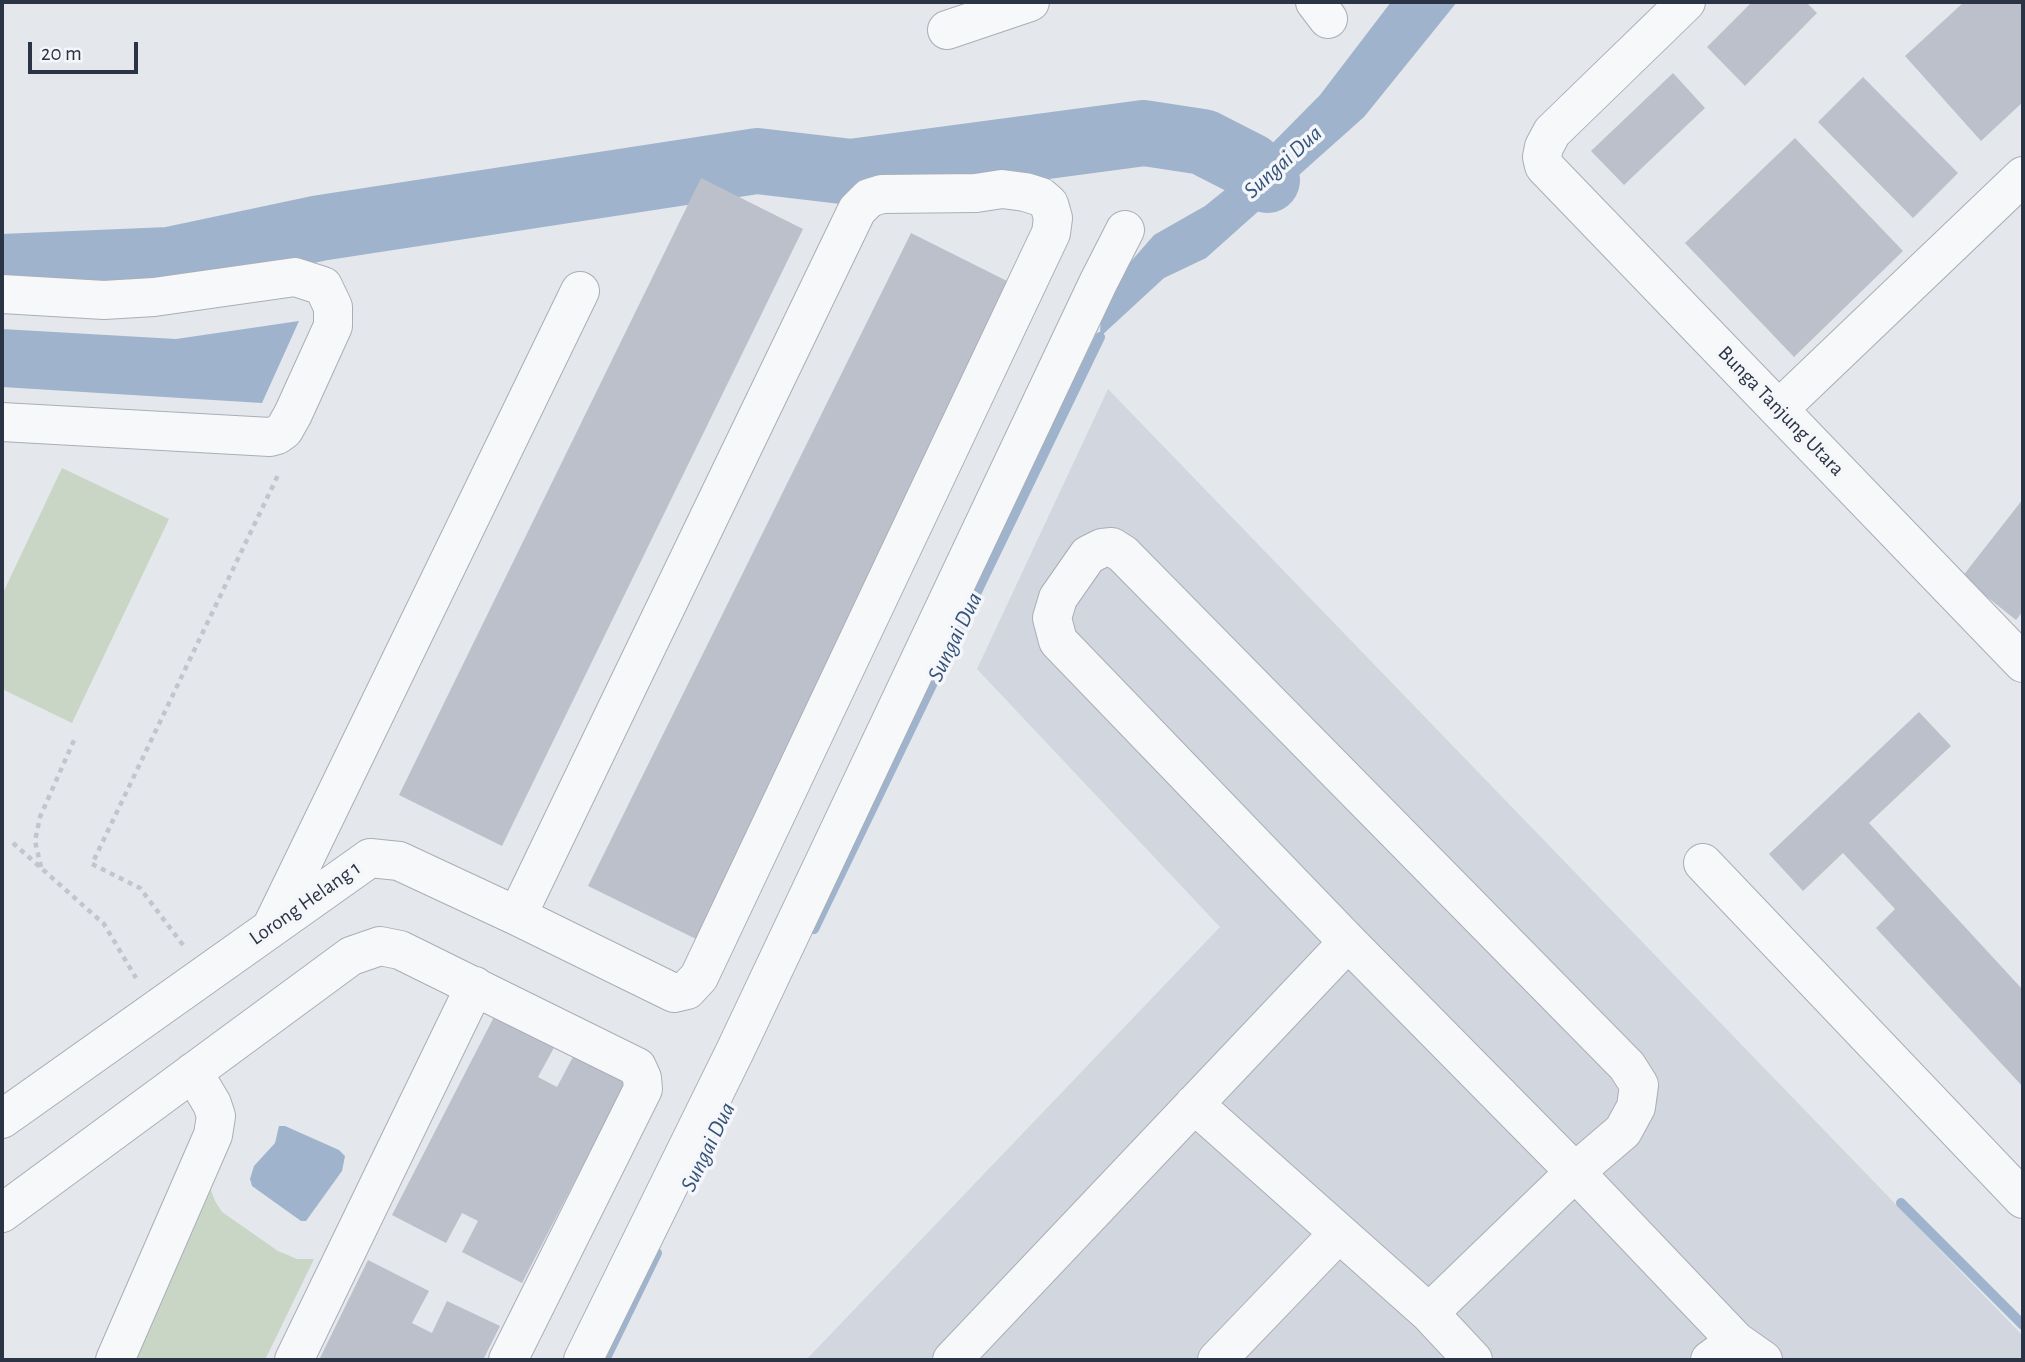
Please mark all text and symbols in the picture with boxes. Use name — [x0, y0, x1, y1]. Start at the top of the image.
scale bar — [32, 28, 142, 72]
text: 20 m — [41, 43, 82, 64]
water label: Sungai Dua — [1238, 120, 1328, 204]
street label: Bunga Tanjung Utara — [1712, 341, 1850, 481]
water label: Sungai Dua — [922, 588, 988, 686]
street label: Lorong Helang 1 — [245, 855, 365, 951]
water label: Sungai Dua — [675, 1098, 741, 1196]

